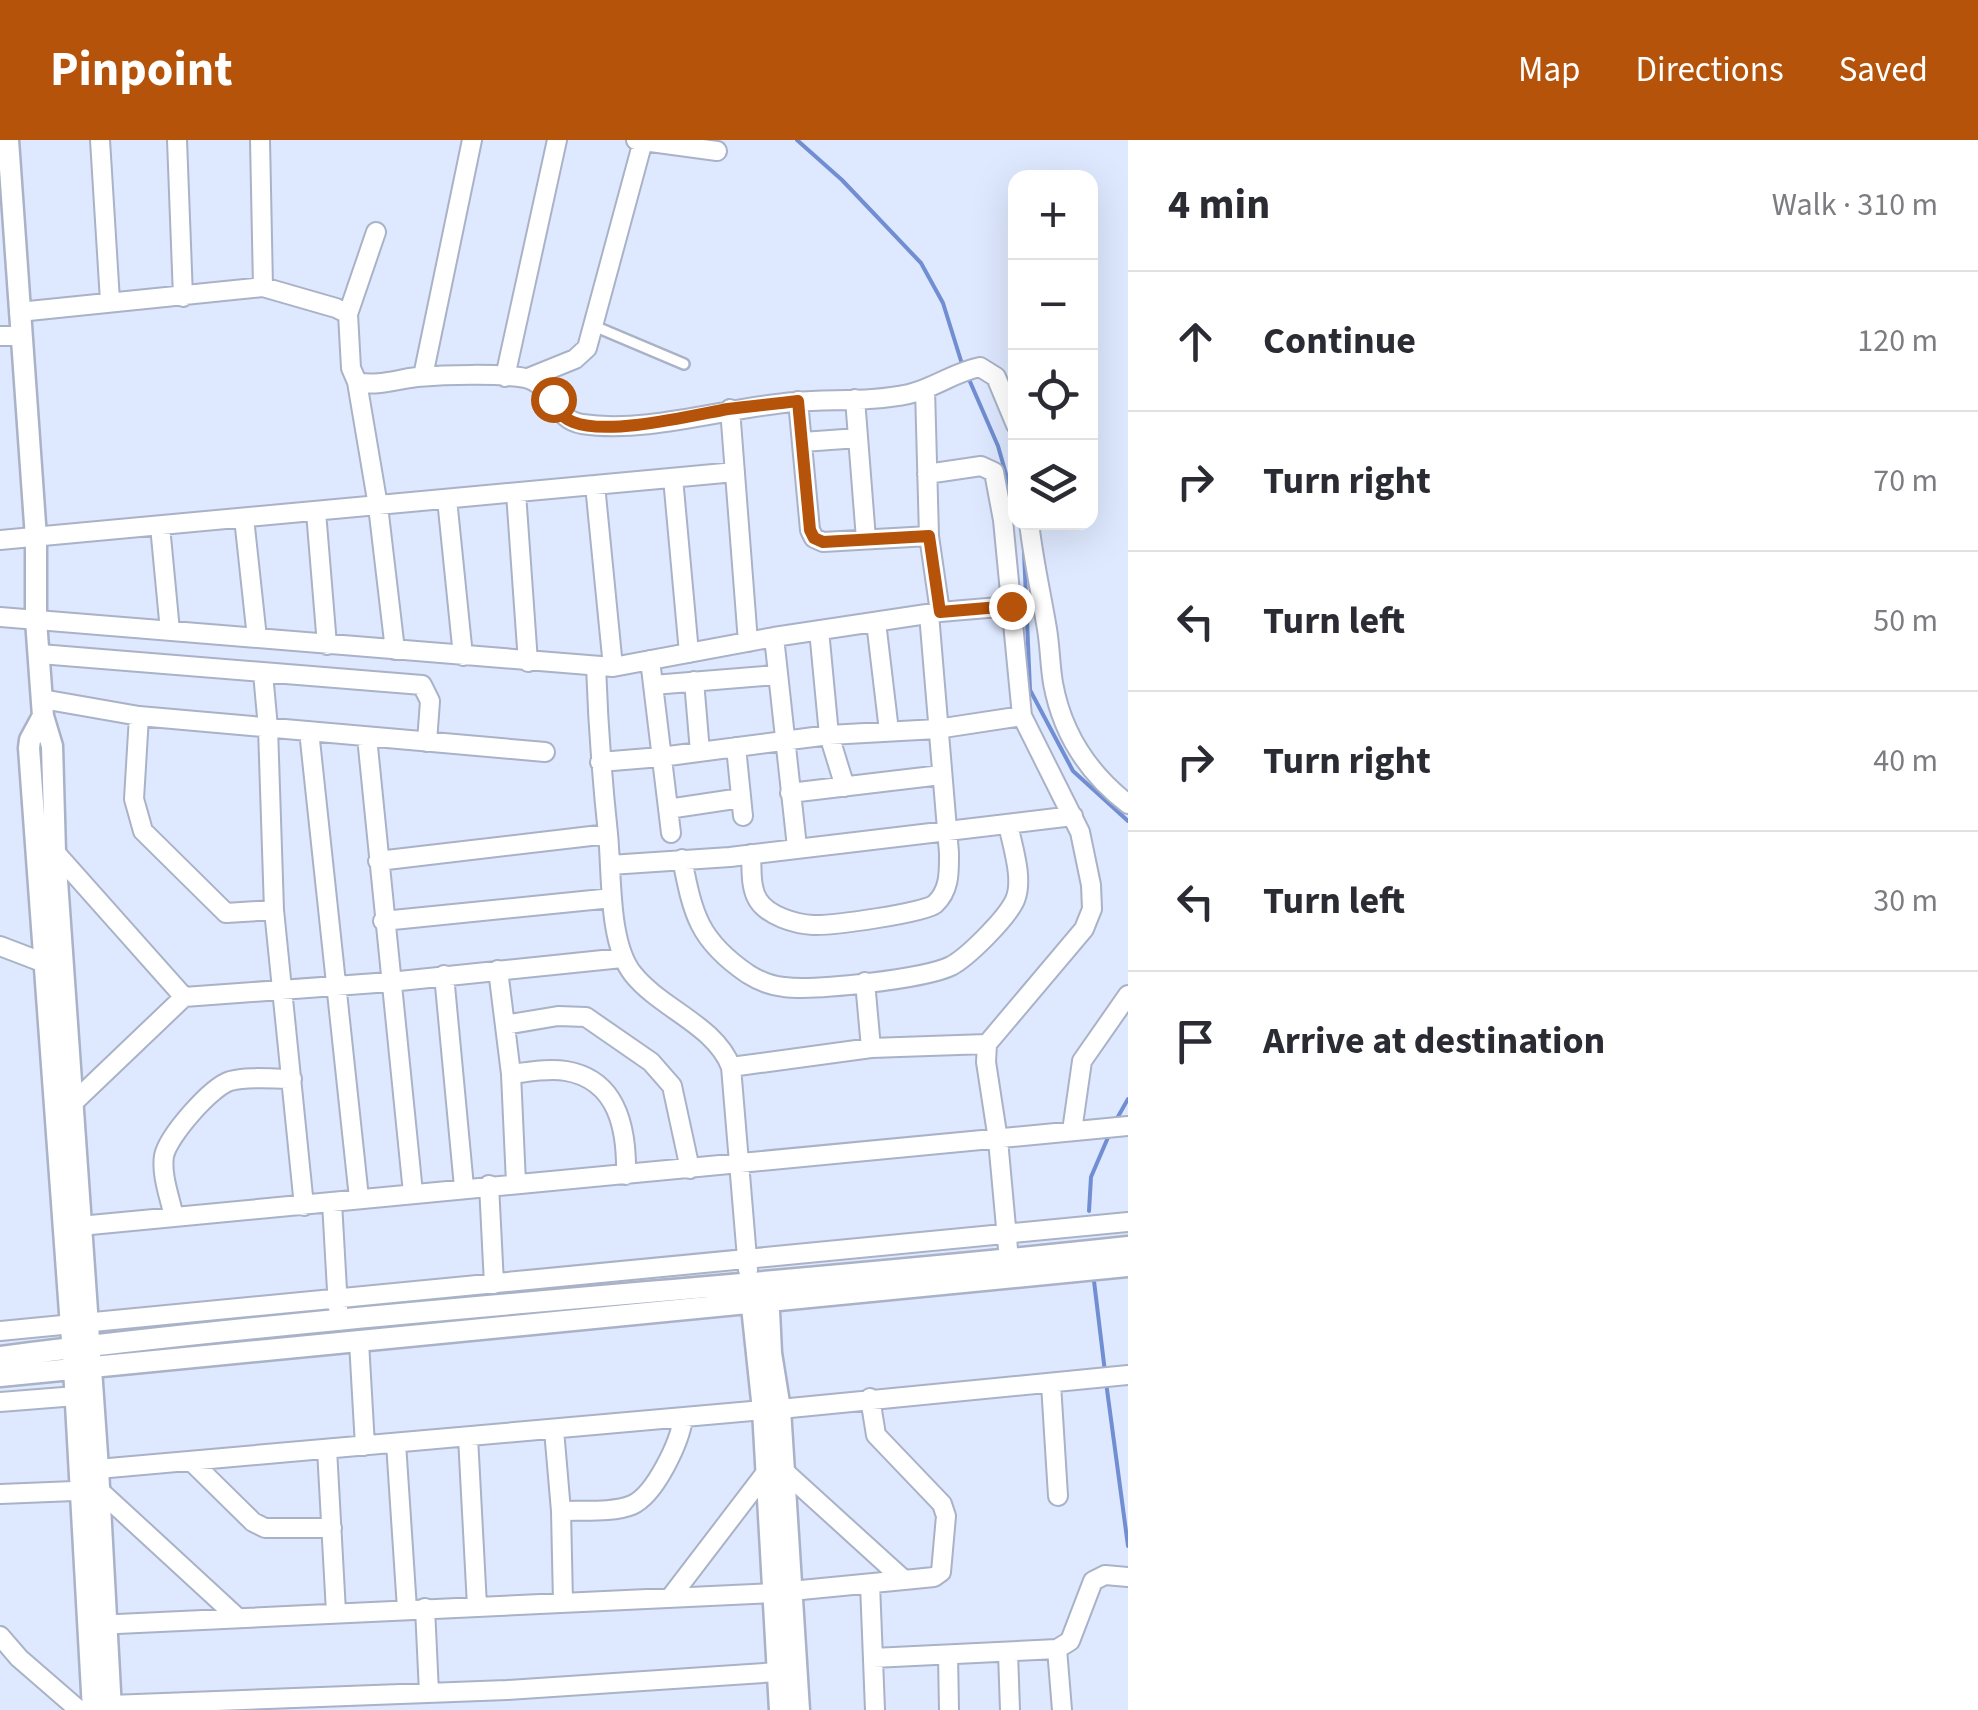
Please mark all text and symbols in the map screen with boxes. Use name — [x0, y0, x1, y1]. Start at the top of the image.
text: Pinpoint — [50, 36, 233, 104]
text: Map — [1518, 45, 1581, 95]
text: Directions — [1636, 45, 1784, 95]
text: Saved — [1839, 45, 1928, 95]
map controls — [1008, 170, 1098, 530]
button: + — [1008, 170, 1098, 260]
text: 4 min — [1168, 175, 1270, 235]
text: Walk · 310 m — [1772, 182, 1938, 228]
button: − — [1008, 260, 1098, 350]
icon: ahead — [1168, 314, 1223, 369]
text: Continue — [1263, 314, 1416, 368]
text: 120 m — [1857, 318, 1938, 364]
button: locate — [1008, 350, 1098, 440]
route start — [531, 377, 577, 423]
button: layers — [1008, 440, 1098, 530]
icon: right — [1168, 454, 1223, 509]
text: Turn right — [1263, 454, 1431, 508]
text: 70 m — [1873, 458, 1938, 504]
route end — [989, 584, 1035, 630]
icon: left — [1168, 594, 1223, 649]
text: Turn left — [1263, 594, 1405, 648]
text: 50 m — [1873, 598, 1938, 644]
icon: right — [1168, 734, 1223, 789]
text: Turn right — [1263, 734, 1431, 788]
text: 40 m — [1873, 738, 1938, 784]
icon: left — [1168, 874, 1223, 929]
text: Turn left — [1263, 874, 1405, 928]
text: 30 m — [1873, 878, 1938, 924]
icon: arrive — [1168, 1014, 1223, 1069]
text: Arrive at destination — [1263, 1014, 1605, 1068]

